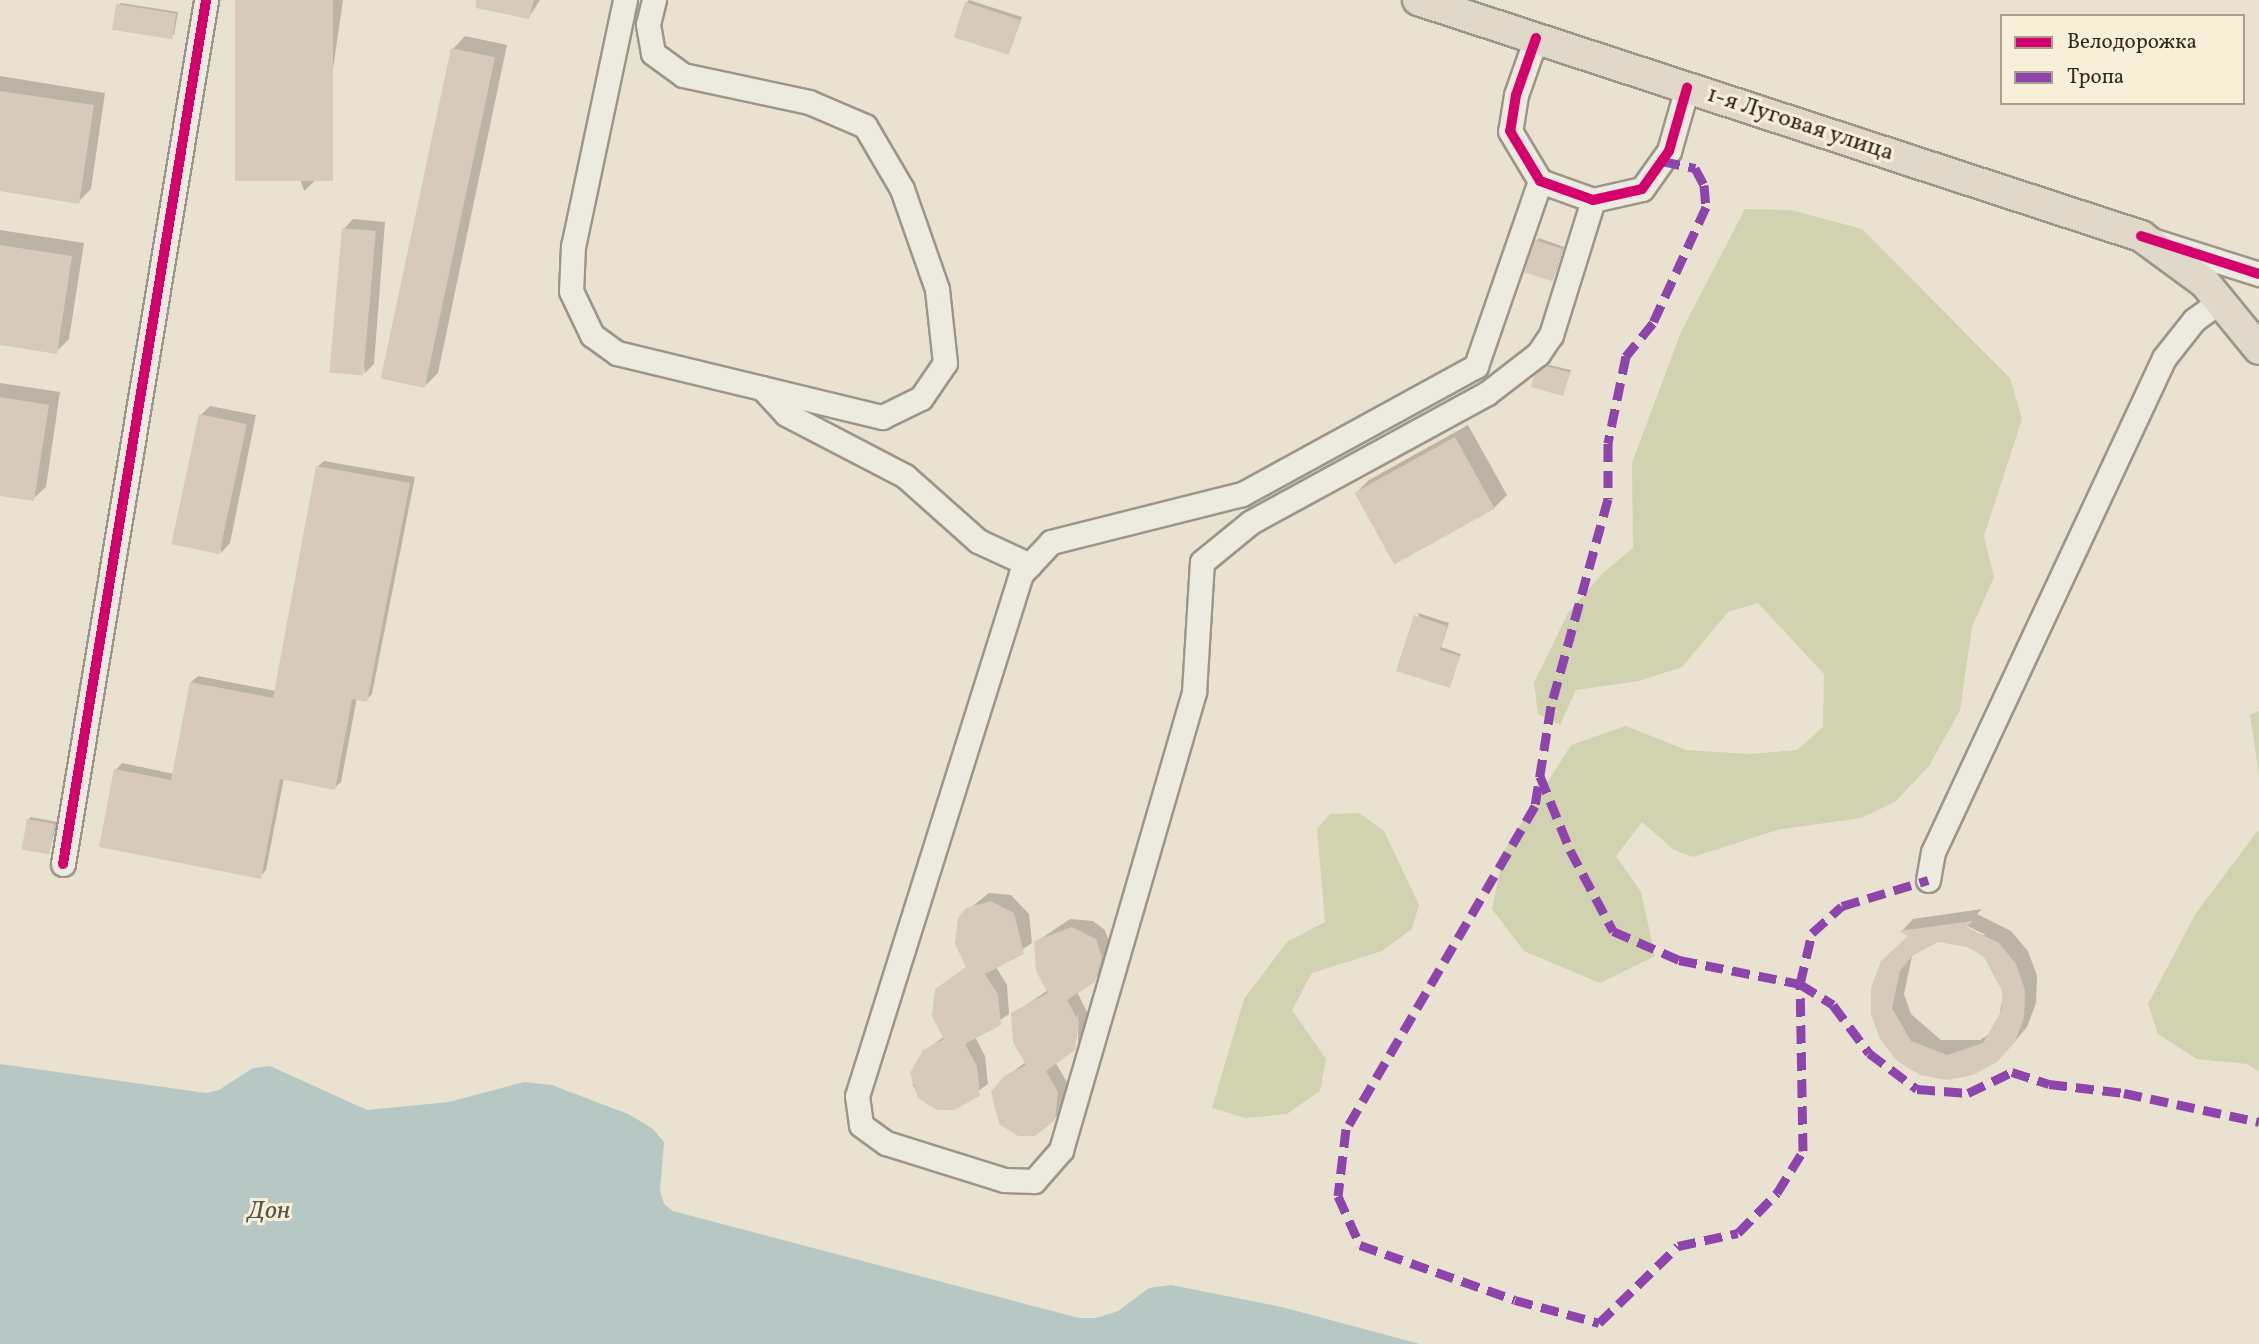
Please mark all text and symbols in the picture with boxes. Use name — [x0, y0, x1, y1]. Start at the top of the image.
legend — [2000, 14, 2245, 105]
text: Велодорожка — [2067, 28, 2197, 57]
text: Тропа — [2067, 63, 2124, 92]
street label: 1-я Луговая улица — [1702, 81, 1898, 169]
water label: Дон — [248, 1196, 290, 1228]

